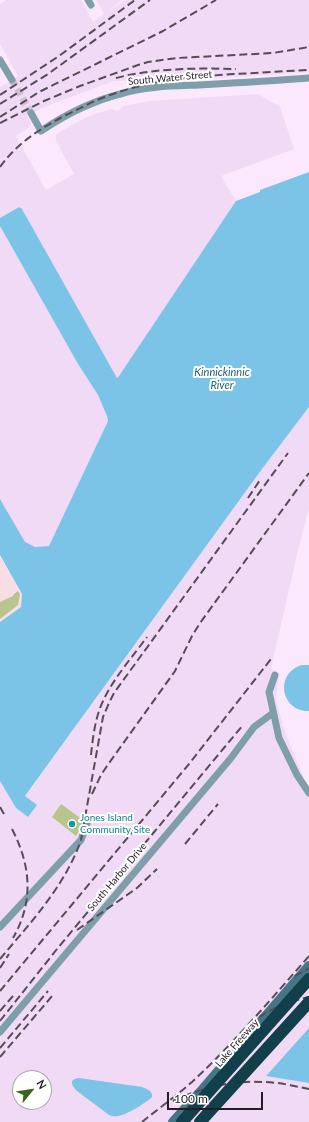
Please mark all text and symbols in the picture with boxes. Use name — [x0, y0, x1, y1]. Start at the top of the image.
street label: South Water Street — [127, 68, 213, 88]
water label: Kinnickinnic River — [194, 365, 250, 391]
place label: Jones Island Community Site — [80, 812, 150, 836]
marker: Jones Island Community Site — [67, 819, 77, 829]
street label: South Harbor Drive — [85, 840, 149, 914]
street label: Lake Freeway — [213, 1017, 261, 1069]
north arrow — [12, 1070, 52, 1110]
text: N — [34, 1077, 50, 1091]
scale bar — [169, 1084, 265, 1110]
text: 100 m — [174, 1091, 208, 1106]

